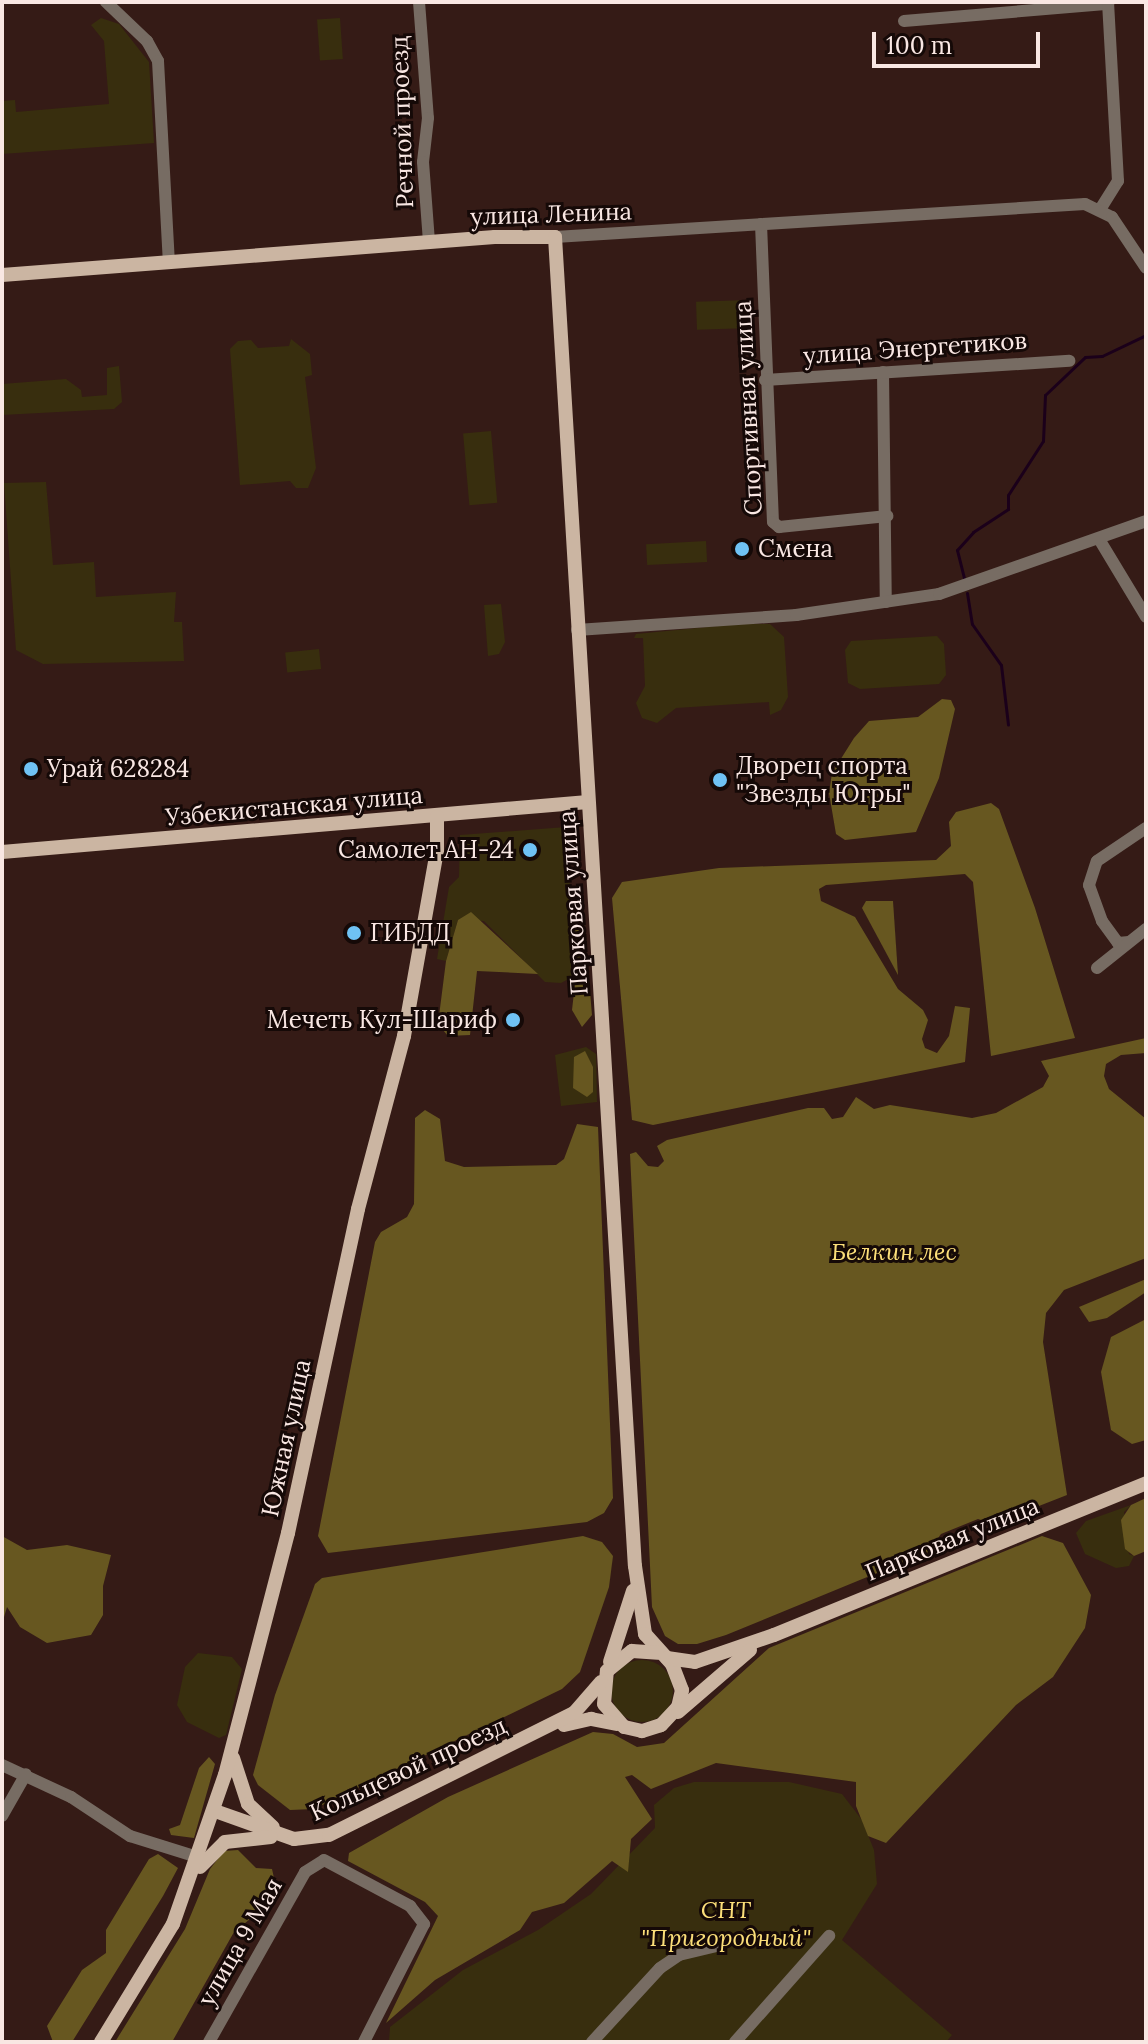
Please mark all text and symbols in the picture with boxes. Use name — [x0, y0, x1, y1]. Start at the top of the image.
scale bar — [876, 16, 1044, 66]
text: 100 m — [886, 30, 952, 61]
street label: Речной проезд — [385, 35, 419, 209]
street label: улица Ленина — [470, 197, 632, 231]
street label: Спортивная улица — [728, 300, 768, 516]
street label: улица Энергетиков — [802, 326, 1028, 370]
place label: Смена — [758, 535, 833, 563]
marker: Смена — [733, 540, 751, 558]
place label: Дворец спорта "Звезды Югры" — [736, 752, 911, 808]
place label: Урай 628284 — [47, 755, 189, 783]
marker: Урай 628284 — [22, 760, 40, 778]
marker: Дворец спорта "Звезды Югры" — [711, 771, 729, 789]
street label: Узбекистанская улица — [164, 780, 424, 832]
street label: Парковая улица — [552, 810, 594, 996]
place label: Самолет АН-24 — [338, 836, 514, 864]
marker: Самолет АН-24 — [521, 841, 539, 859]
place label: ГИБДД — [370, 919, 450, 947]
marker: ГИБДД — [345, 924, 363, 942]
place label: Мечеть Кул-Шариф — [267, 1006, 497, 1034]
marker: Мечеть Кул-Шариф — [504, 1011, 522, 1029]
park label: Белкин лес — [831, 1238, 957, 1266]
street label: Южная улица — [255, 1357, 317, 1519]
street label: Парковая улица — [861, 1491, 1043, 1587]
street label: Кольцевой проезд — [305, 1711, 511, 1827]
street label: улица 9 Мая — [192, 1873, 288, 2011]
park label: СНТ "Пригородный" — [641, 1896, 811, 1952]

